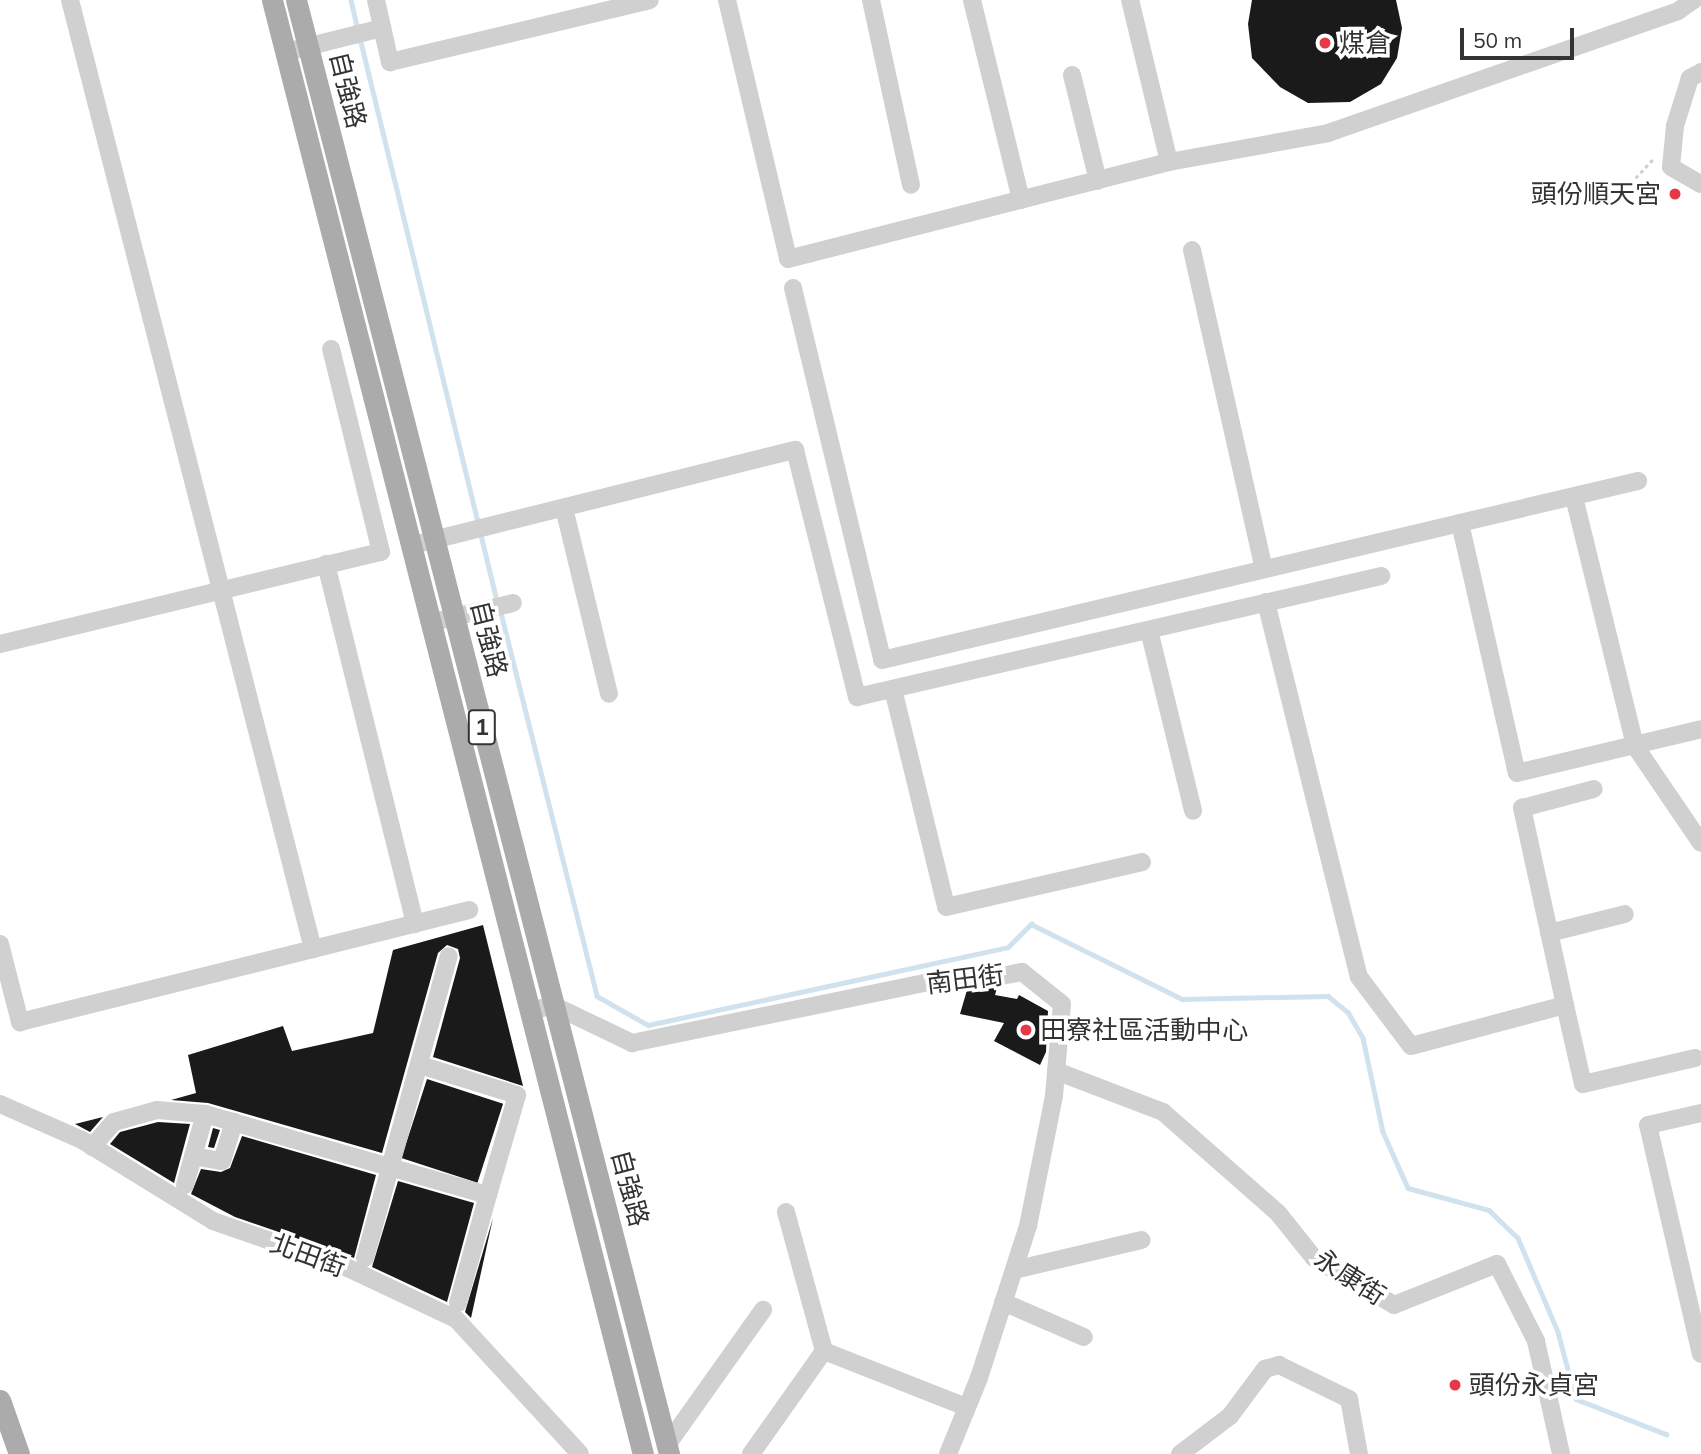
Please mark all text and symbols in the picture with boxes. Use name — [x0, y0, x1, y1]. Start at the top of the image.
scale bar — [1463, 14, 1577, 58]
place label: 煤倉 — [1339, 27, 1391, 59]
text: 50 m — [1473, 27, 1522, 53]
marker: 煤倉 — [1317, 35, 1333, 51]
street label: 自強路 — [323, 48, 373, 132]
place label: 頭份順天宮 — [1531, 178, 1661, 210]
marker: 頭份順天宮 — [1667, 186, 1683, 202]
street label: 自強路 — [464, 597, 514, 681]
road number: 1 — [466, 706, 498, 748]
street label: 南田街 — [924, 959, 1006, 999]
place label: 田寮社區活動中心 — [1040, 1014, 1248, 1046]
marker: 田寮社區活動中心 — [1018, 1022, 1034, 1038]
street label: 自強路 — [605, 1146, 655, 1230]
street label: 北田街 — [266, 1227, 350, 1283]
street label: 永康街 — [1309, 1243, 1391, 1311]
place label: 頭份永貞宮 — [1469, 1369, 1599, 1401]
marker: 頭份永貞宮 — [1447, 1377, 1463, 1393]

